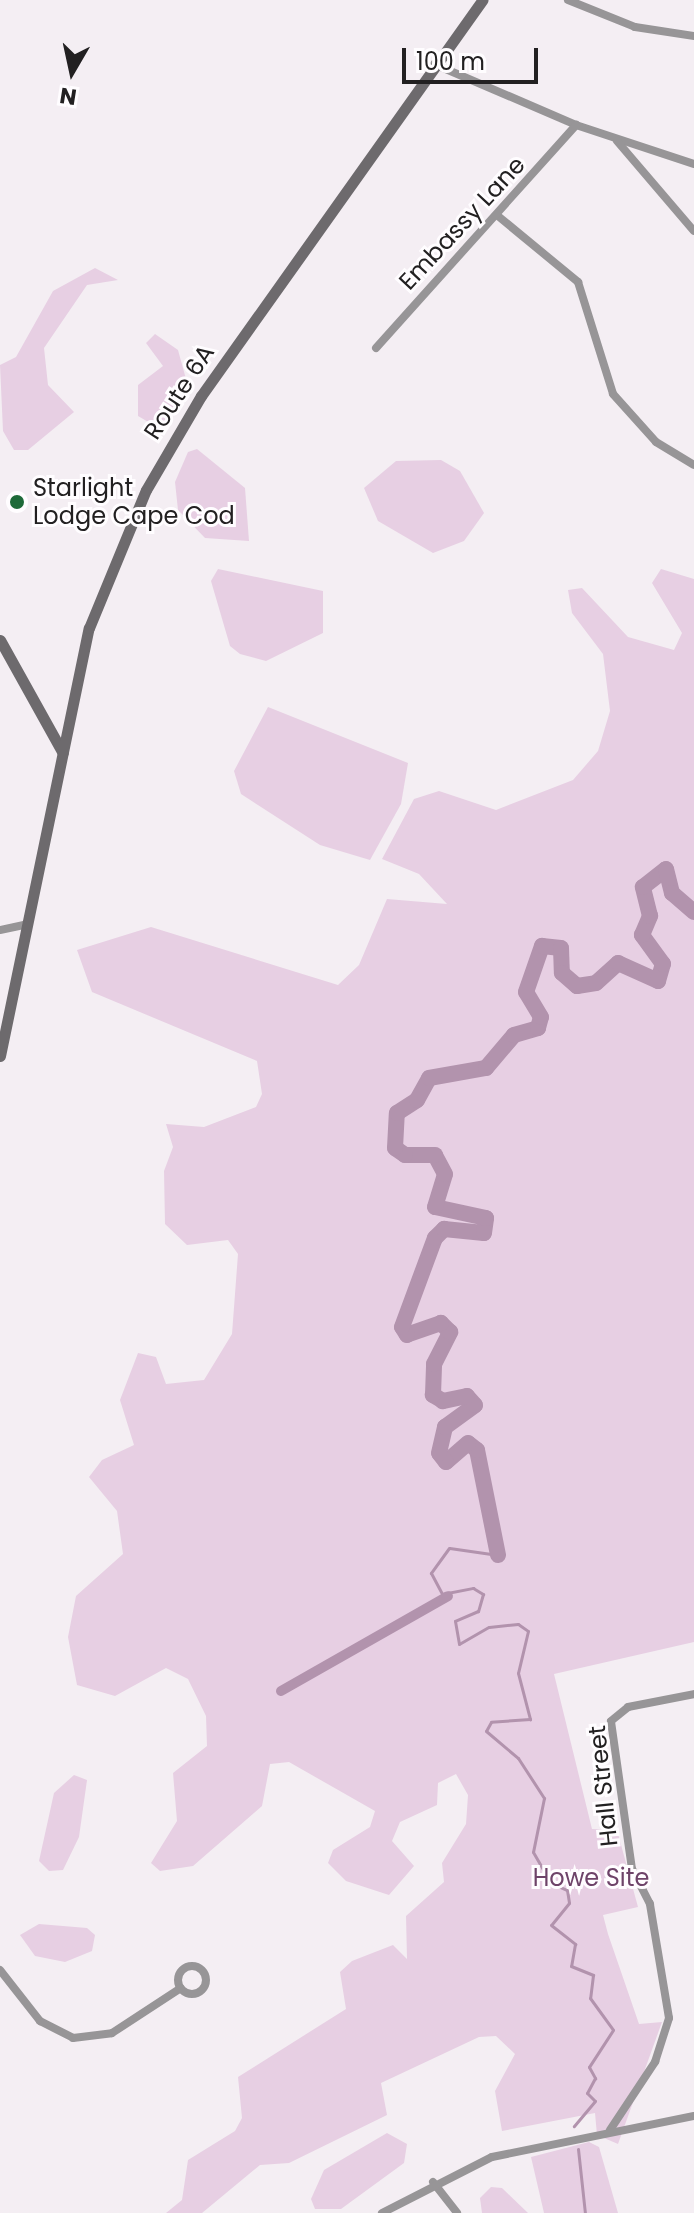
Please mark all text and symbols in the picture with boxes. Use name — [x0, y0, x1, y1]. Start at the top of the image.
north arrow — [32, 32, 112, 112]
scale bar — [406, 32, 542, 82]
text: 100 m — [416, 45, 485, 78]
text: N — [58, 80, 79, 113]
street label: Embassy Lane — [393, 151, 531, 295]
street label: Route 6A — [138, 339, 220, 445]
place label: Starlight Lodge Cape Cod — [33, 474, 235, 530]
marker: Starlight Lodge Cape Cod — [8, 493, 26, 511]
street label: Hall Street — [582, 1724, 624, 1848]
park label: Howe Site — [533, 1864, 649, 1892]

